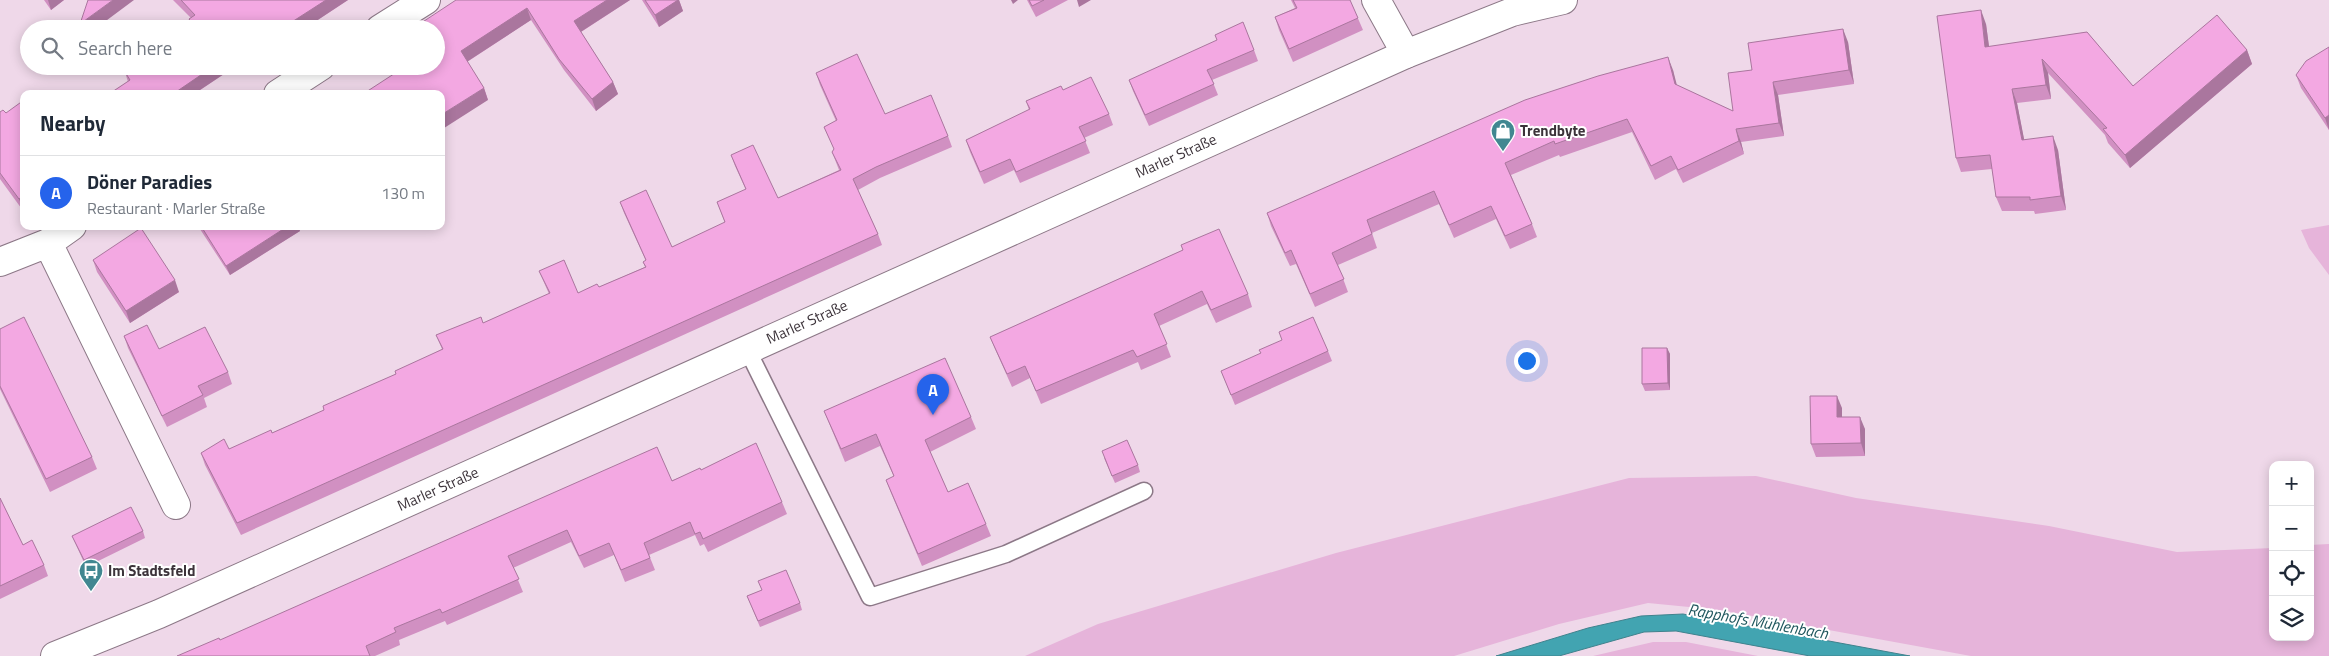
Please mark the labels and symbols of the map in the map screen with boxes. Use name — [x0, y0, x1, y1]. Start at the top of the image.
shop icon: Trendbyte — [1490, 118, 1516, 152]
place label: Trendbyte — [1520, 119, 1586, 142]
street label: Marler Straße — [1131, 127, 1220, 184]
street label: Marler Straße — [762, 293, 851, 350]
your location — [1514, 348, 1540, 374]
pin: A — [917, 374, 949, 415]
street label: Marler Straße — [393, 460, 482, 517]
bus stop icon: Im Stadtsfeld — [78, 558, 104, 592]
place label: Im Stadtsfeld — [108, 559, 195, 582]
water label: Rapphofs Mühlenbach — [1686, 597, 1831, 645]

